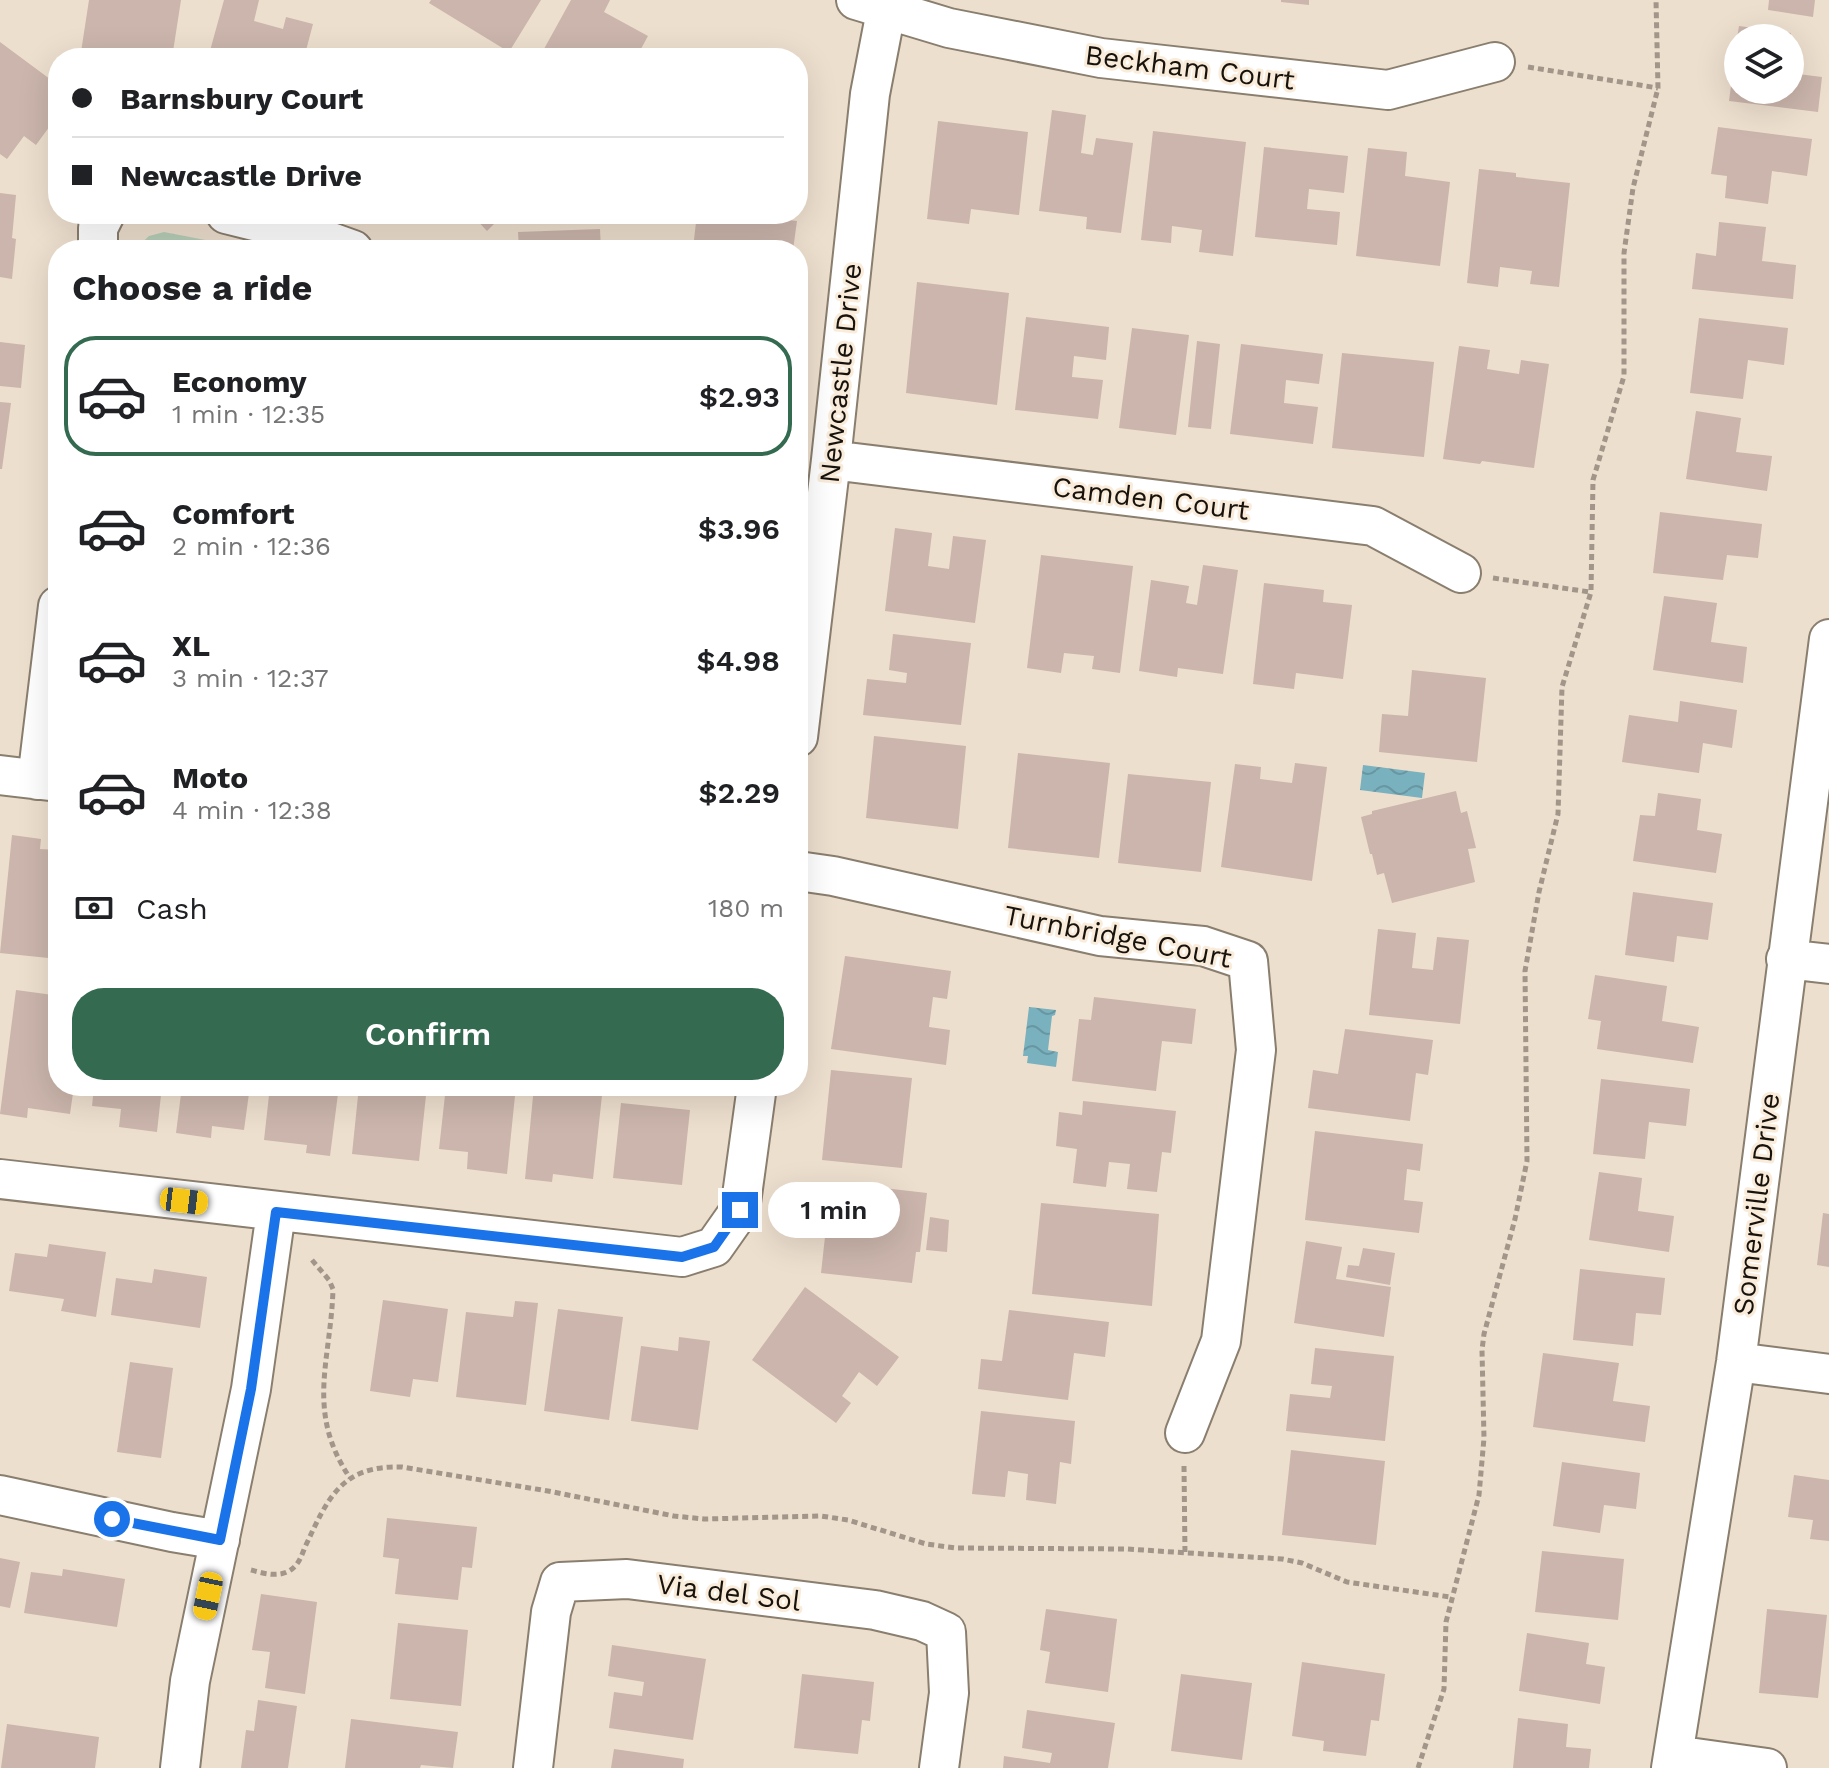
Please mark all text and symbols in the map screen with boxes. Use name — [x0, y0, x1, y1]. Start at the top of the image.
map controls — [1724, 24, 1804, 104]
button: layers — [1724, 24, 1804, 104]
street label: Beckham Court — [1083, 38, 1297, 97]
text: Barnsbury Court — [120, 81, 363, 116]
text: Newcastle Drive — [120, 158, 362, 193]
street label: Newcastle Drive — [813, 261, 868, 485]
text: Choose a ride — [72, 267, 312, 309]
icon: car — [76, 360, 148, 432]
text: Economy — [172, 364, 307, 399]
text: $2.93 — [699, 379, 780, 414]
text: 1 min · 12:35 — [172, 399, 325, 429]
street label: Camden Court — [1051, 470, 1251, 527]
icon: car — [76, 492, 148, 564]
text: Comfort — [172, 496, 294, 531]
text: $3.96 — [698, 511, 780, 546]
text: 2 min · 12:36 — [172, 531, 331, 561]
icon: car — [76, 624, 148, 696]
text: XL — [172, 628, 210, 663]
text: $4.98 — [697, 643, 780, 678]
text: 3 min · 12:37 — [172, 663, 329, 693]
icon: car — [76, 756, 148, 828]
text: Moto — [172, 760, 248, 795]
text: $2.29 — [699, 775, 780, 810]
text: 4 min · 12:38 — [172, 795, 332, 825]
icon: cash — [72, 886, 116, 930]
text: Cash — [136, 891, 208, 926]
text: 180 m — [708, 893, 784, 923]
street label: Turnbridge Court — [1001, 898, 1235, 975]
button: Confirm — [72, 988, 784, 1080]
street label: Somerville Drive — [1727, 1091, 1786, 1317]
callout: 1 min — [768, 1182, 900, 1238]
car — [159, 1186, 209, 1216]
route end — [722, 1192, 758, 1228]
text: 1 min — [801, 1195, 867, 1225]
route start — [94, 1501, 130, 1537]
street label: Via del Sol — [655, 1567, 803, 1618]
car — [191, 1570, 225, 1622]

